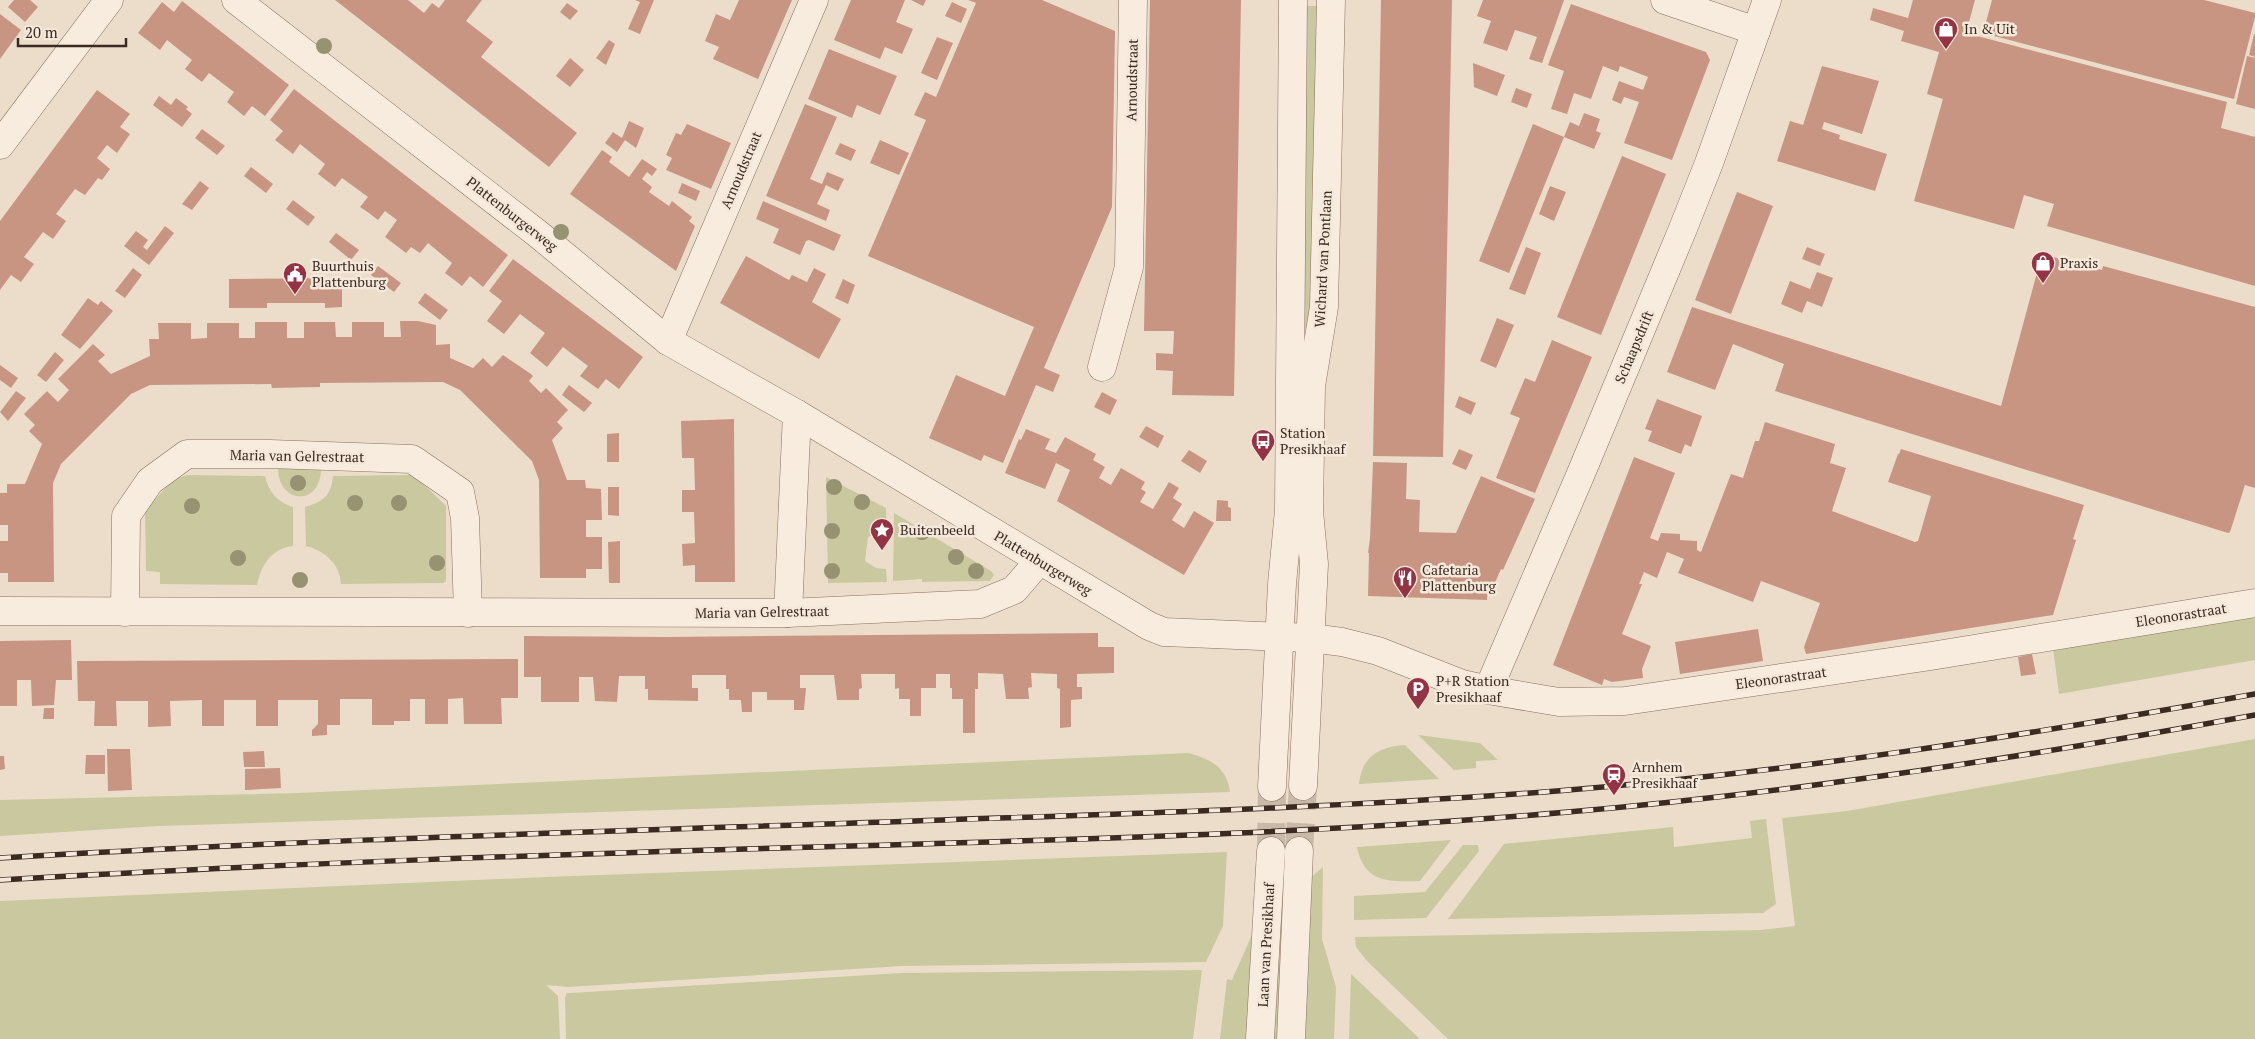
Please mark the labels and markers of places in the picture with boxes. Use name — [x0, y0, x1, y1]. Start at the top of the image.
shop icon: In & Uit — [1933, 16, 1959, 50]
place label: In & Uit — [1964, 19, 2016, 38]
shop icon: Praxis — [2030, 250, 2056, 284]
place label: Praxis — [2060, 253, 2098, 272]
place label: Buurthuis Plattenburg — [312, 256, 386, 291]
public building icon: Buurthuis Plattenburg — [282, 261, 308, 295]
place label: Station Presikhaaf — [1280, 423, 1347, 458]
bus stop icon: Station Presikhaaf — [1250, 428, 1276, 462]
place icon: Buitenbeeld — [869, 517, 895, 551]
place label: Buitenbeeld — [900, 520, 975, 539]
place label: Cafetaria Plattenburg — [1422, 560, 1496, 595]
restaurant icon: Cafetaria Plattenburg — [1392, 565, 1418, 599]
place label: P+R Station Presikhaaf — [1436, 671, 1510, 706]
parking icon: P+R Station Presikhaaf — [1405, 676, 1431, 710]
place label: Arnhem Presikhaaf — [1632, 757, 1699, 792]
station icon: Arnhem Presikhaaf — [1601, 762, 1627, 796]

